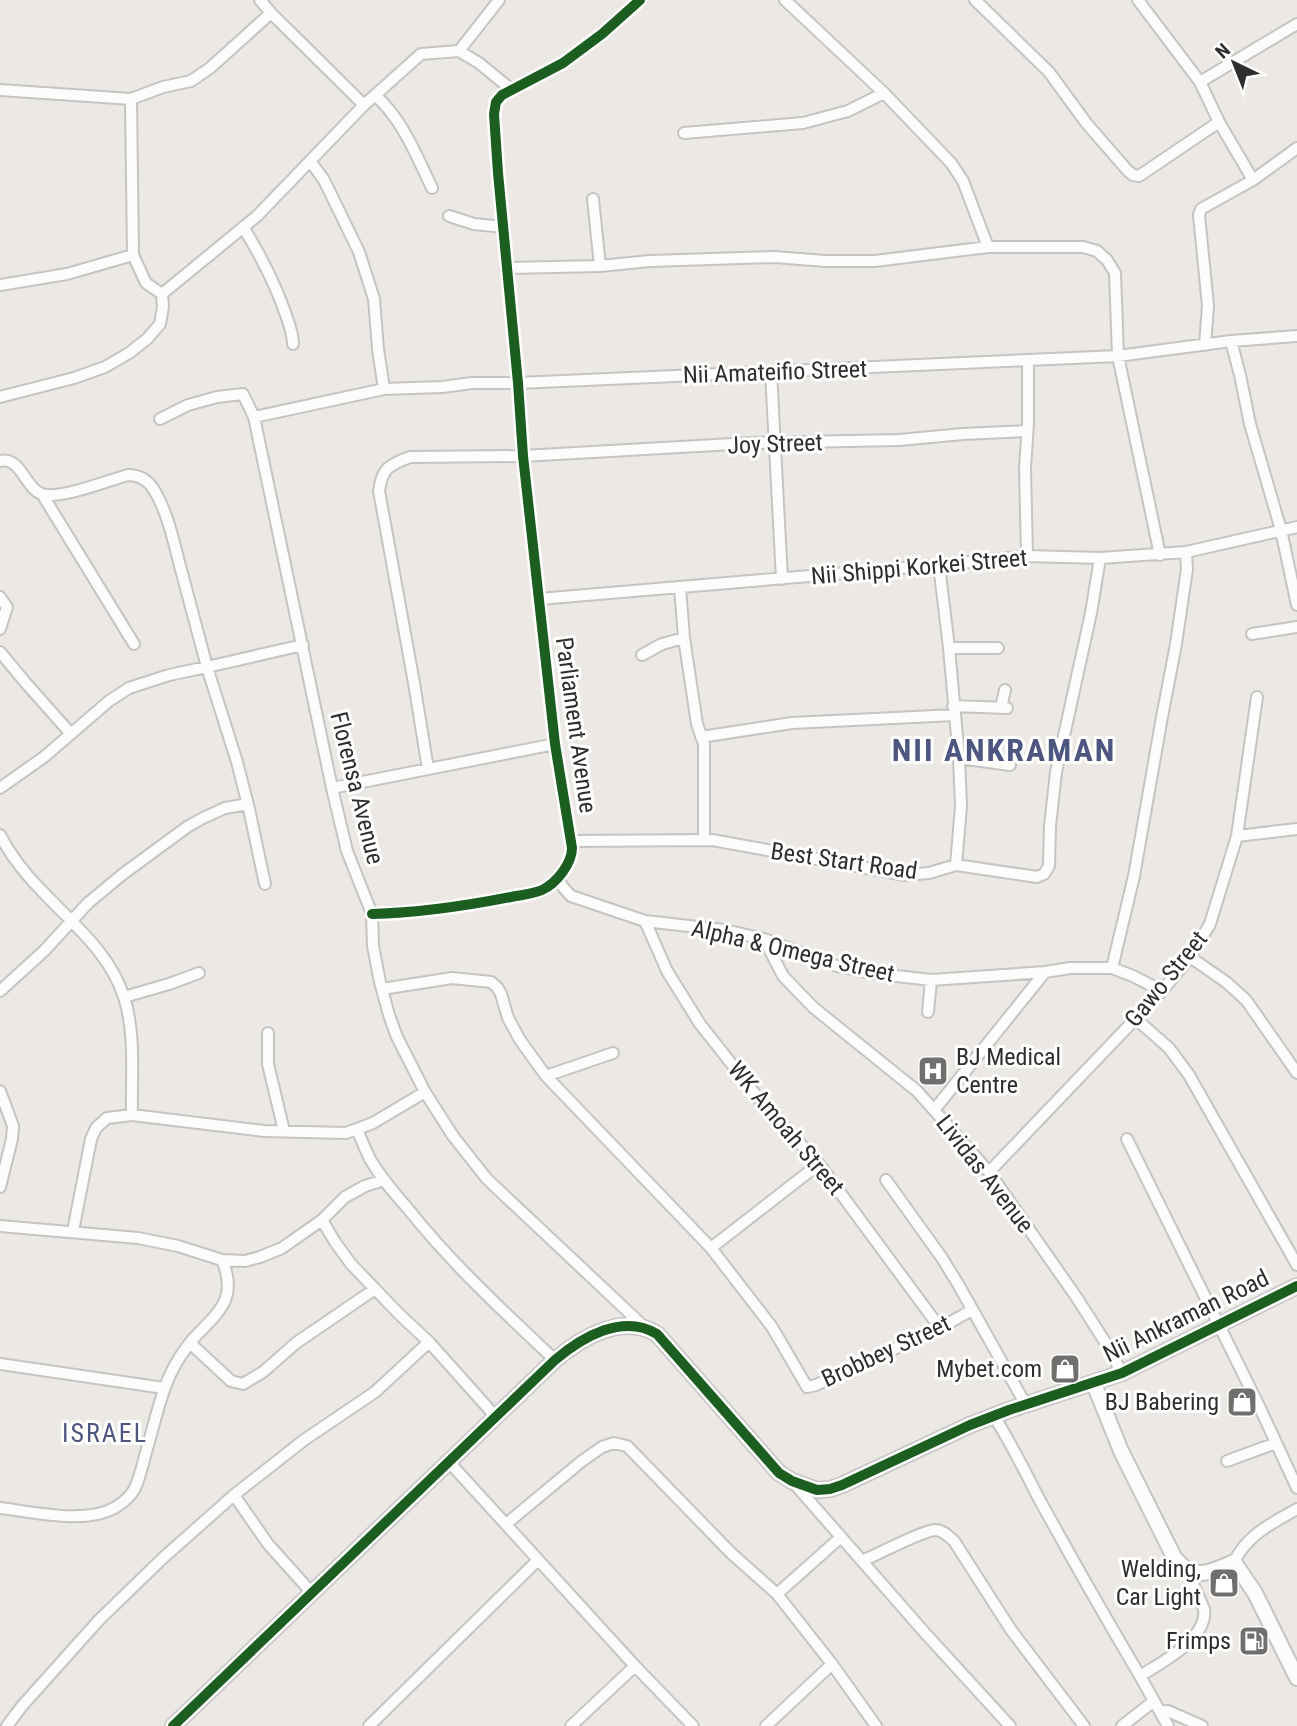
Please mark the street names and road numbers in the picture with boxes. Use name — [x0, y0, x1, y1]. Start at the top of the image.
street label: Nii Amateifio Street — [682, 355, 868, 389]
street label: Joy Street — [727, 428, 823, 460]
street label: Nii Shippi Korkei Street — [810, 544, 1028, 590]
street label: Parliament Avenue — [550, 635, 602, 815]
street label: Florensa Avenue — [325, 709, 389, 867]
street label: Best Start Road — [769, 837, 919, 885]
street label: Alpha & Omega Street — [689, 914, 897, 988]
street label: Gawo Street — [1119, 925, 1213, 1033]
street label: WK Amoah Street — [722, 1056, 850, 1200]
street label: Lividas Avenue — [930, 1110, 1040, 1238]
street label: Nii Ankraman Road — [1099, 1264, 1273, 1368]
street label: Brobbey Street — [817, 1309, 955, 1393]

